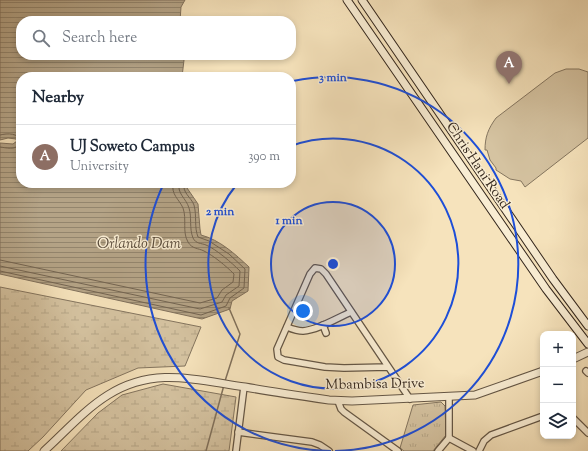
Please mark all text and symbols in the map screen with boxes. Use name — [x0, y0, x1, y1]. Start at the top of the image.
search box — [16, 16, 296, 60]
icon: search — [30, 27, 52, 49]
text: Search here — [62, 28, 137, 49]
pin: A — [496, 51, 522, 84]
text: 3 min — [319, 69, 348, 87]
text: Nearby — [32, 86, 84, 110]
street label: Chris Hani Road — [440, 118, 514, 214]
text: UJ Soweto Campus — [70, 137, 195, 158]
text: A — [40, 148, 50, 166]
text: 390 m — [248, 148, 280, 166]
text: University — [70, 158, 129, 176]
text: 2 min — [206, 203, 235, 221]
text: 1 min — [274, 212, 303, 230]
water label: Orlando Dam — [97, 234, 182, 255]
centre of rings — [326, 257, 340, 271]
your location — [293, 301, 313, 321]
map controls — [540, 331, 576, 439]
button: + — [540, 331, 576, 367]
button: − — [540, 367, 576, 403]
street label: Mbambisa Drive — [325, 374, 425, 396]
button: layers — [540, 403, 576, 439]

